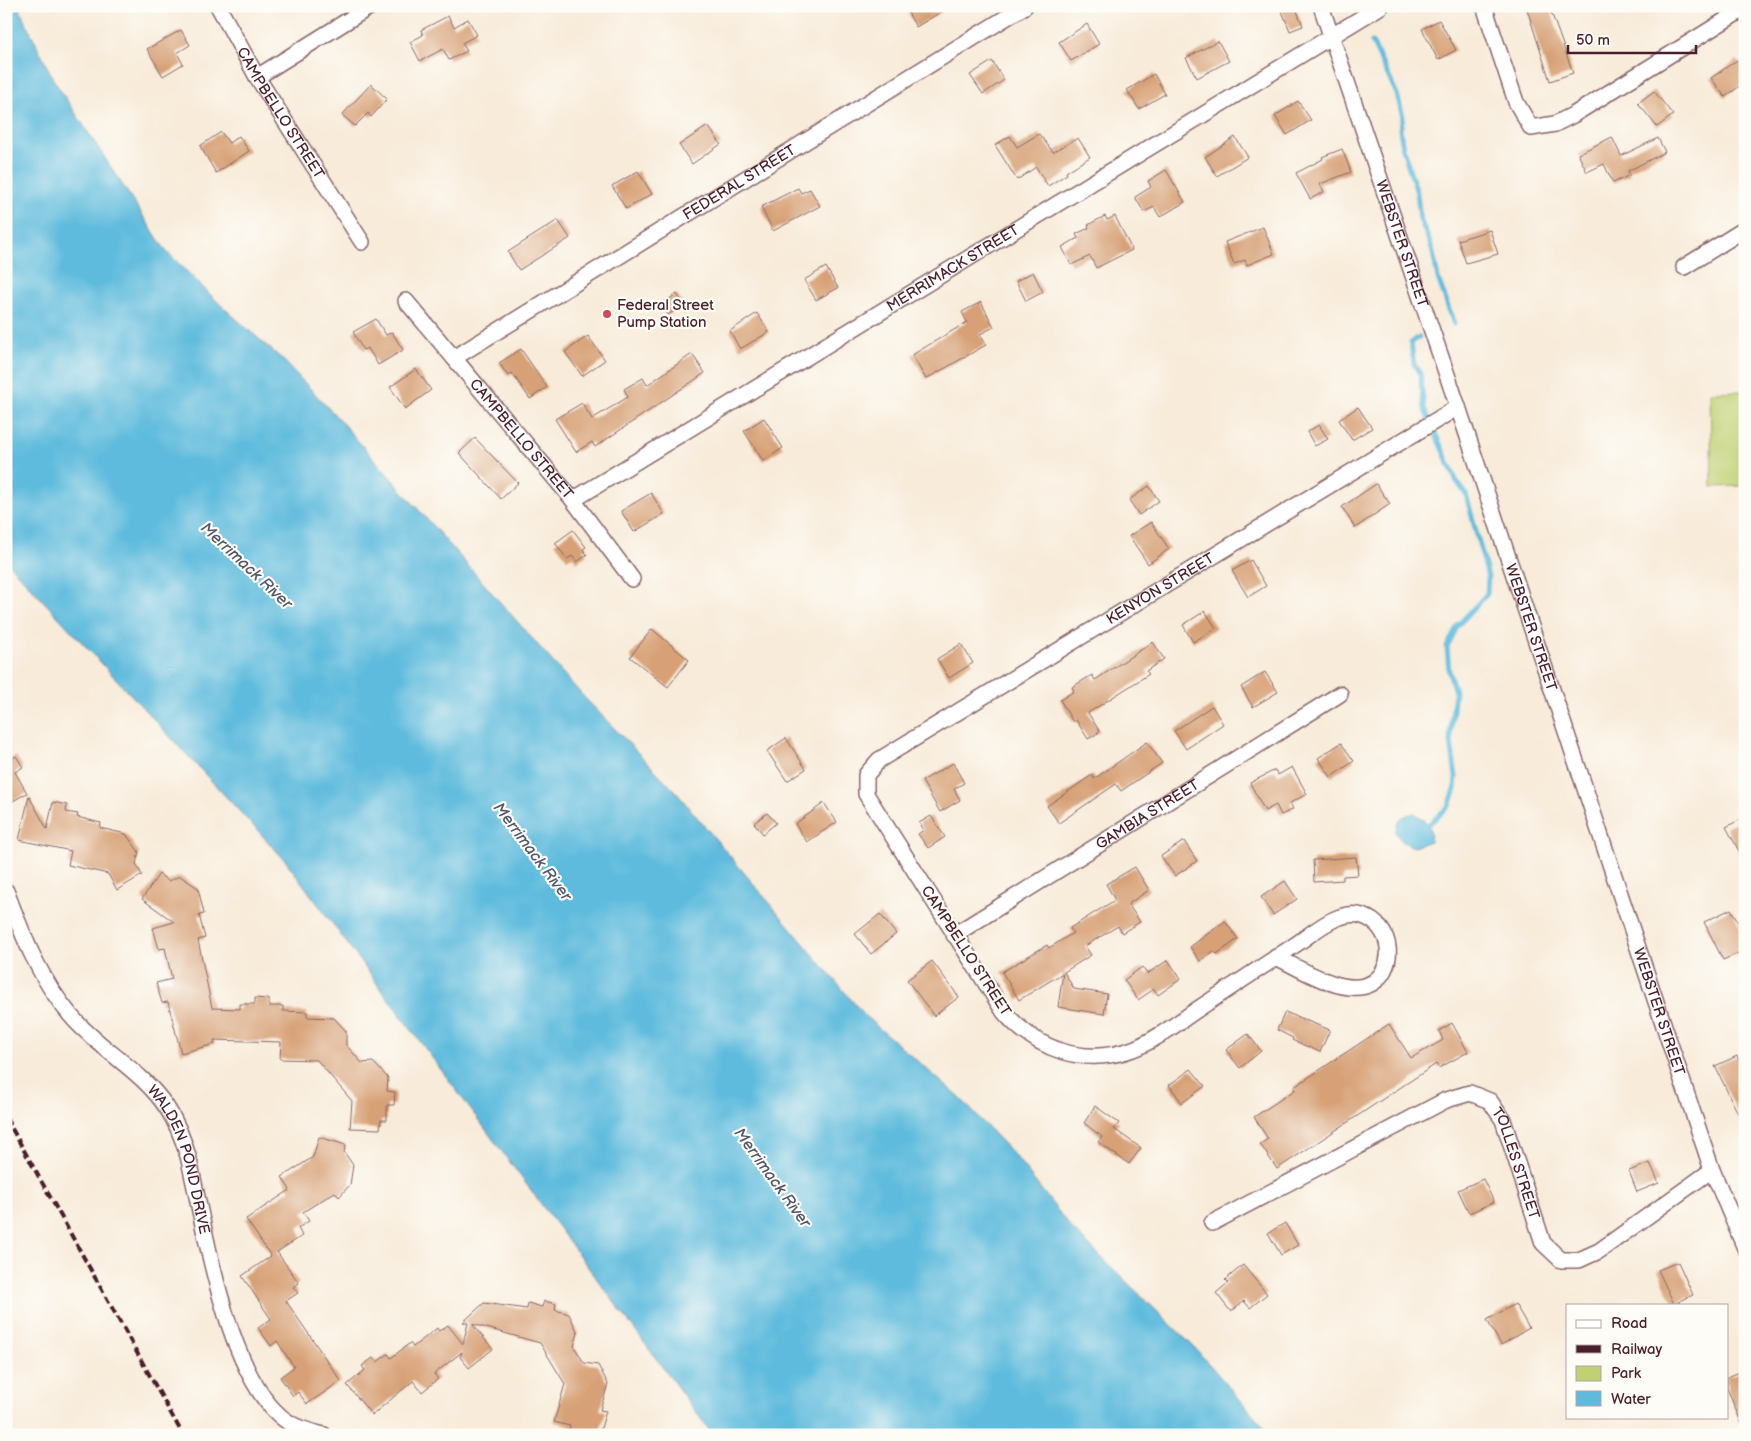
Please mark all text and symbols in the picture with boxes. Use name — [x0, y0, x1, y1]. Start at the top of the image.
scale bar — [1568, 22, 1696, 54]
text: 50 m — [1576, 31, 1610, 50]
street label: CAMPBELLO STREET — [233, 44, 329, 182]
street label: FEDERAL STREET — [679, 140, 799, 224]
street label: WEBSTER STREET — [1372, 177, 1433, 310]
street label: MERRIMACK STREET — [883, 220, 1022, 316]
place label: Federal Street Pump Station — [617, 296, 714, 332]
marker: Federal Street Pump Station — [601, 308, 613, 320]
street label: CAMPBELLO STREET — [466, 375, 578, 503]
water label: Merrimack River — [196, 519, 297, 614]
street label: KENYON STREET — [1103, 549, 1217, 629]
street label: WEBSTER STREET — [1501, 561, 1561, 694]
street label: GAMBIA STREET — [1092, 775, 1203, 854]
water label: Merrimack River — [489, 799, 576, 906]
street label: CAMPBELLO STREET — [917, 882, 1015, 1020]
street label: WEBSTER STREET — [1629, 945, 1689, 1078]
street label: WALDEN POND DRIVE — [143, 1081, 214, 1236]
street label: TOLLES STREET — [1488, 1104, 1544, 1221]
water label: Merrimack River — [730, 1125, 815, 1232]
legend — [1566, 1304, 1728, 1418]
text: Road — [1611, 1314, 1647, 1333]
text: Railway — [1611, 1340, 1662, 1359]
text: Park — [1611, 1364, 1642, 1383]
text: Water — [1611, 1390, 1651, 1409]

